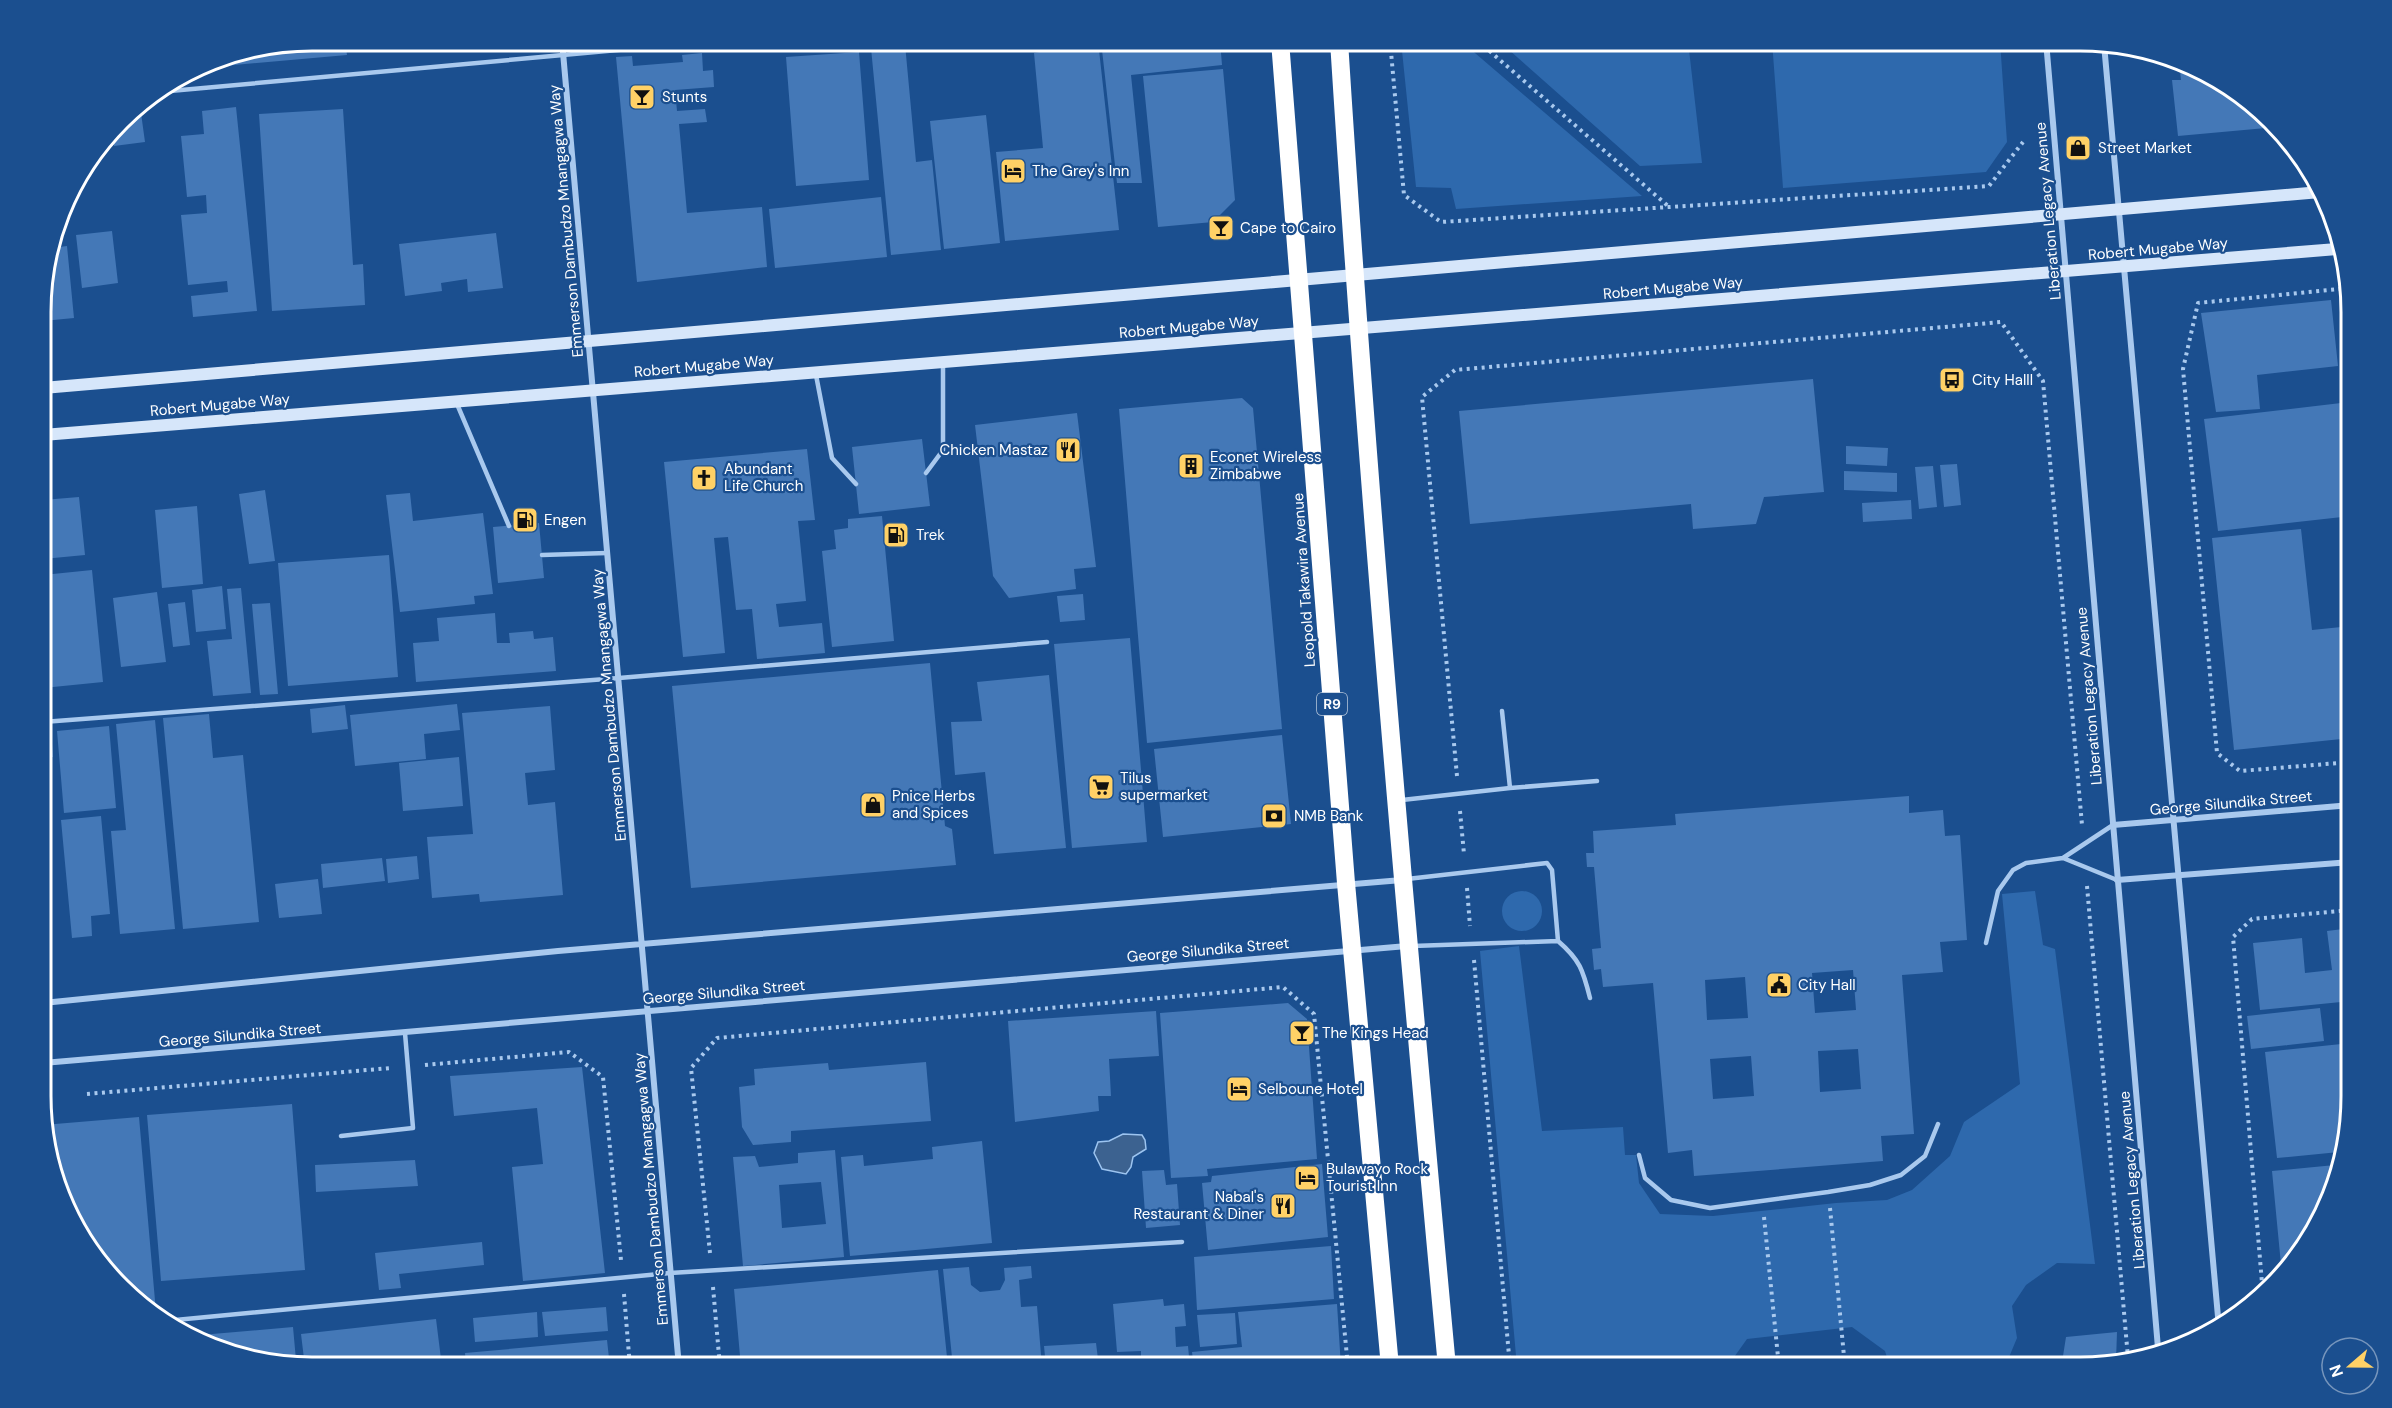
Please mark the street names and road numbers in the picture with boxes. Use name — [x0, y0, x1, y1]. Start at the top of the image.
street label: Emmerson Dambudzo Mnangagwa Way — [544, 83, 588, 358]
street label: Liberation Legacy Avenue — [2030, 121, 2066, 301]
street label: Robert Mugabe Way — [2087, 233, 2229, 265]
street label: Robert Mugabe Way — [1602, 272, 1744, 304]
street label: Robert Mugabe Way — [1118, 311, 1260, 343]
street label: Robert Mugabe Way — [633, 350, 775, 382]
street label: Robert Mugabe Way — [149, 389, 291, 421]
street label: Leopold Takawira Avenue — [1288, 492, 1320, 668]
street label: Emmerson Dambudzo Mnangagwa Way — [587, 567, 631, 842]
street label: Liberation Legacy Avenue — [2071, 606, 2107, 786]
road number: R9 — [1317, 693, 1347, 715]
street label: George Silundika Street — [2149, 786, 2313, 820]
street label: George Silundika Street — [1126, 933, 1290, 967]
street label: George Silundika Street — [642, 975, 806, 1009]
street label: George Silundika Street — [158, 1018, 322, 1052]
street label: Emmerson Dambudzo Mnangagwa Way — [629, 1051, 673, 1326]
street label: Liberation Legacy Avenue — [2114, 1090, 2150, 1270]

